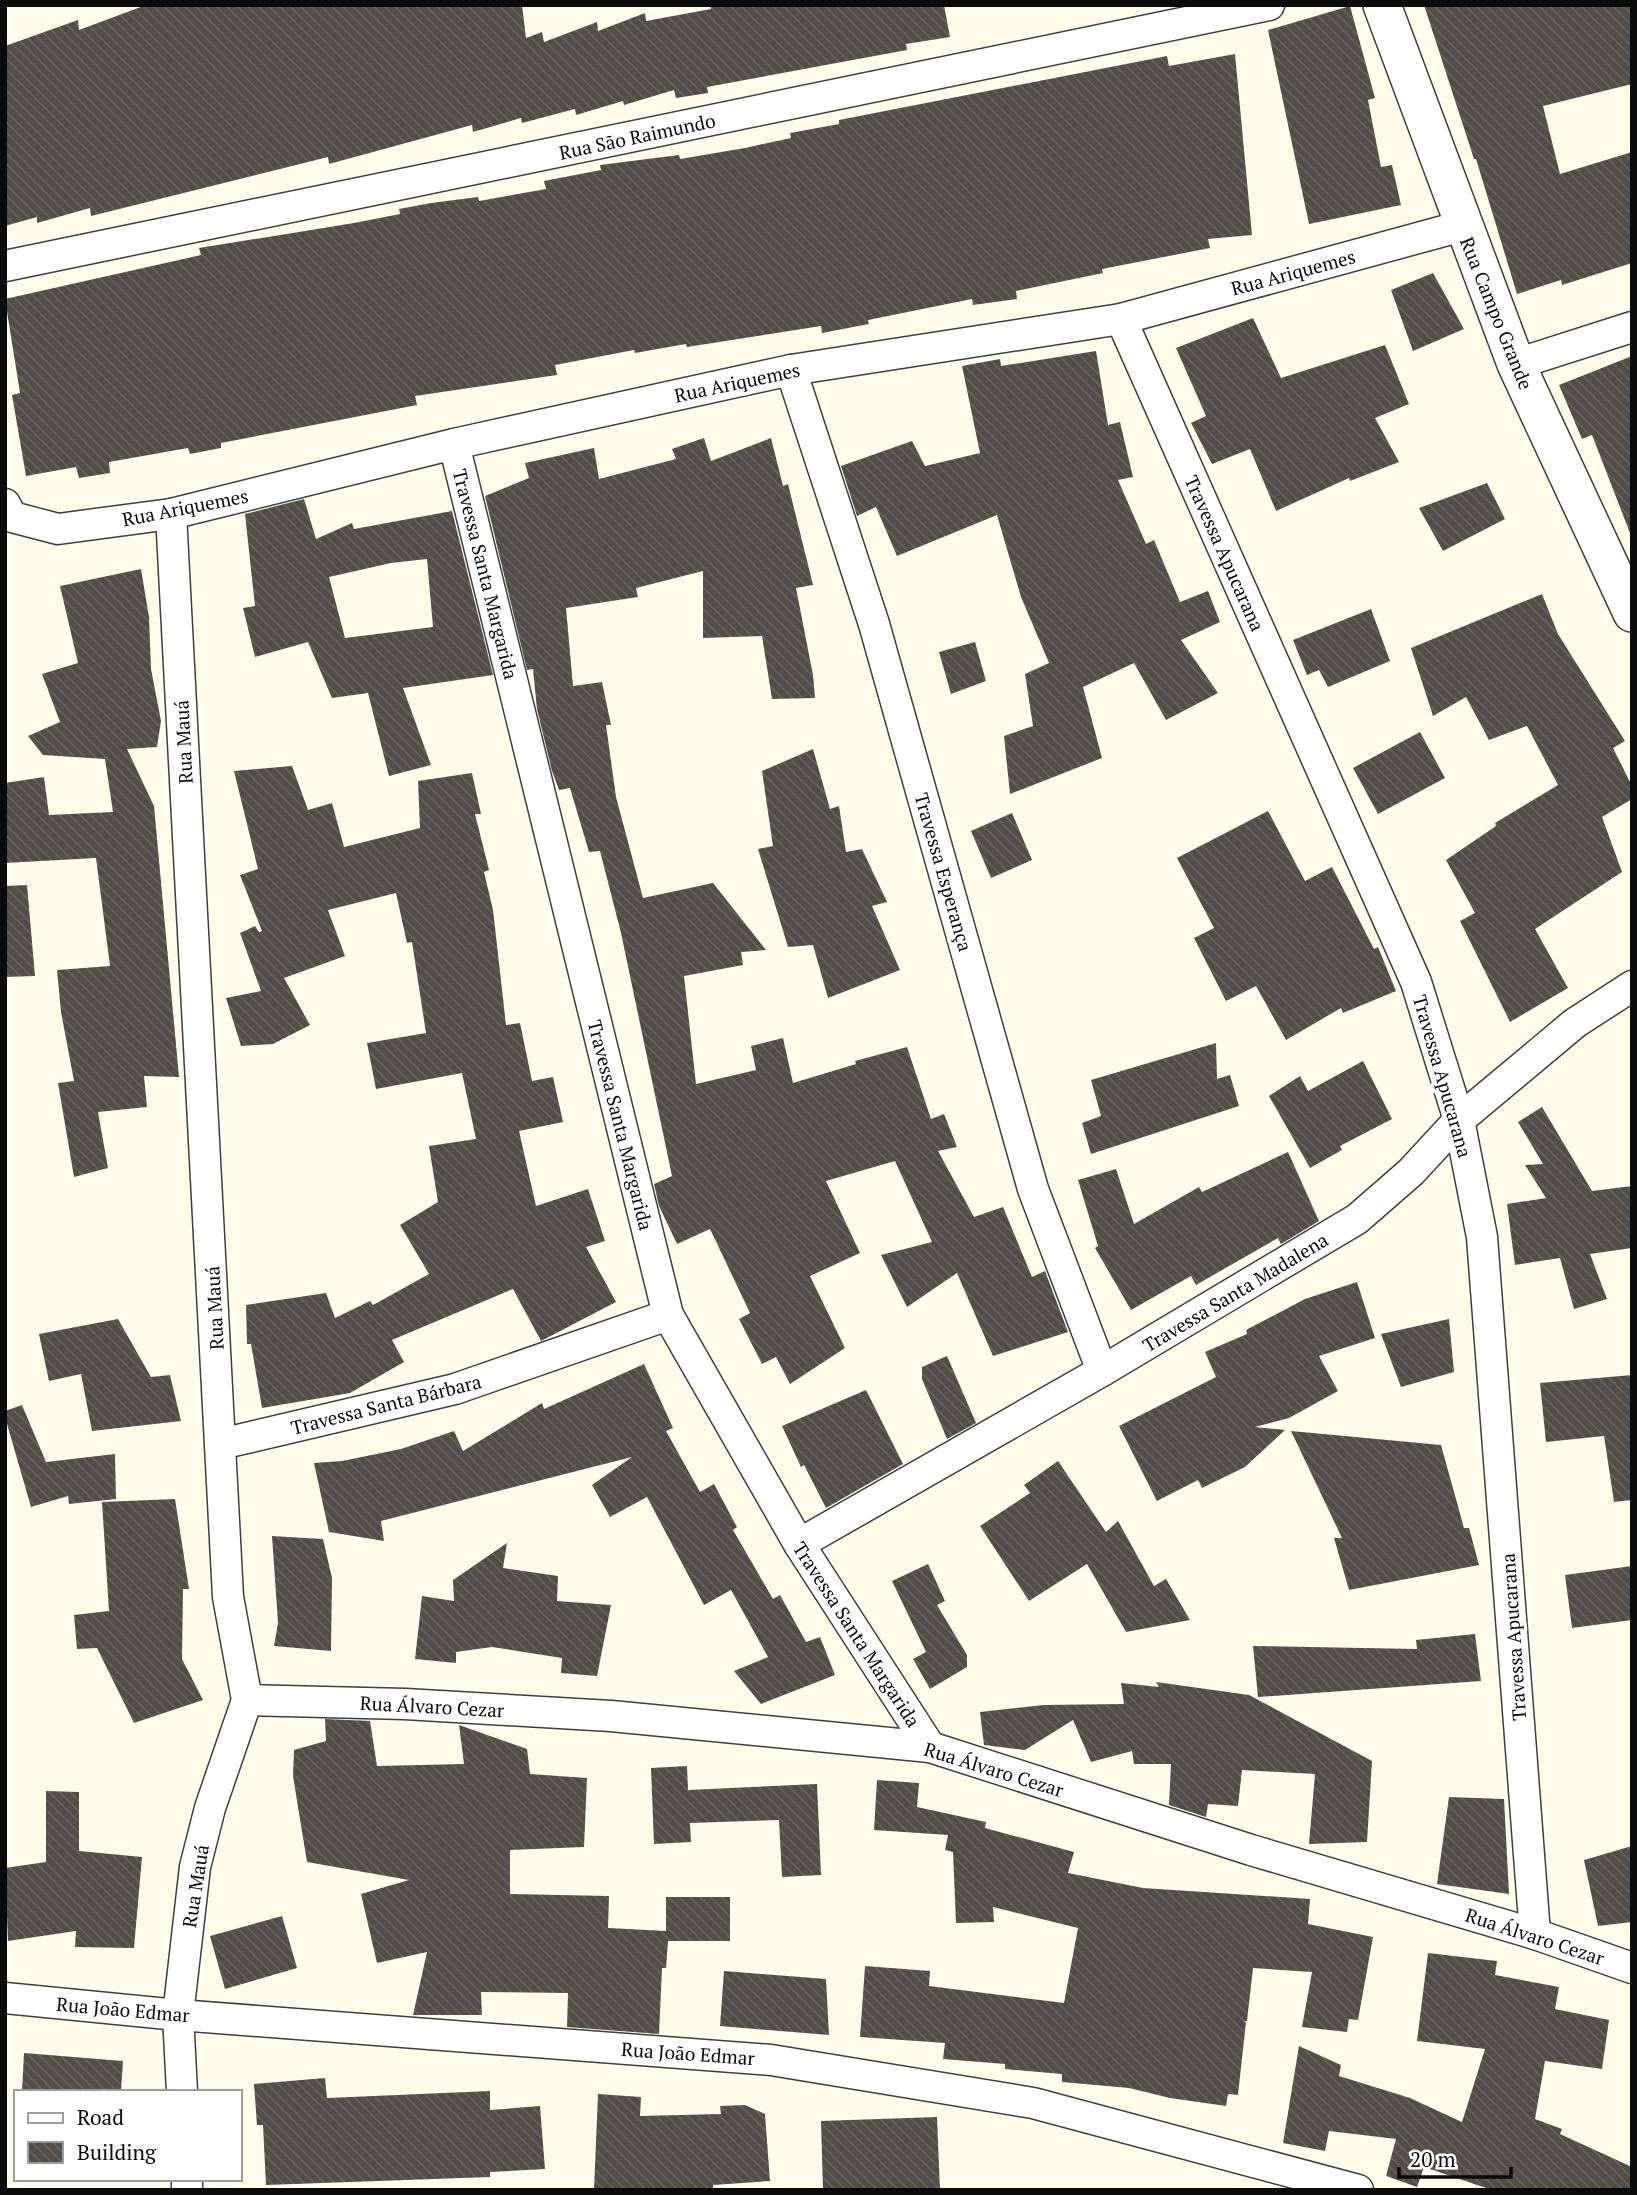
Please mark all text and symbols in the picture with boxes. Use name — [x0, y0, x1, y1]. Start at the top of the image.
street label: Rua São Raimundo — [557, 107, 717, 165]
street label: Rua Campo Grande — [1455, 233, 1539, 393]
street label: Rua Ariquemes — [1228, 243, 1358, 301]
street label: Rua Ariquemes — [672, 356, 802, 408]
street label: Travessa Santa Margarida — [448, 466, 524, 682]
street label: Travessa Apucarana — [1179, 471, 1271, 635]
street label: Rua Ariquemes — [120, 483, 250, 531]
street label: Rua Mauá — [168, 699, 198, 784]
street label: Travessa Esperança — [909, 790, 979, 955]
street label: Travessa Apucarana — [1408, 992, 1478, 1161]
street label: Travessa Santa Margarida — [583, 1017, 659, 1233]
street label: Travessa Santa Madalena — [1138, 1226, 1333, 1357]
street label: Rua Mauá — [199, 1265, 229, 1350]
street label: Travessa Santa Bárbara — [288, 1368, 484, 1440]
street label: Travessa Santa Margarida — [788, 1537, 927, 1732]
street label: Travessa Apucarana — [1495, 1552, 1531, 1722]
street label: Rua Álvaro Cezar — [359, 1690, 506, 1722]
street label: Rua Álvaro Cezar — [921, 1736, 1067, 1802]
street label: Rua Mauá — [176, 1842, 214, 1929]
street label: Rua Álvaro Cezar — [1462, 1902, 1608, 1970]
street label: Rua João Edmar — [55, 1991, 191, 2027]
street label: Rua João Edmar — [620, 2036, 756, 2070]
legend — [14, 2090, 242, 2181]
text: Road — [77, 2103, 124, 2131]
scale bar — [1399, 2136, 1511, 2180]
text: Building — [77, 2138, 157, 2166]
text: 20 m — [1410, 2145, 1456, 2173]

